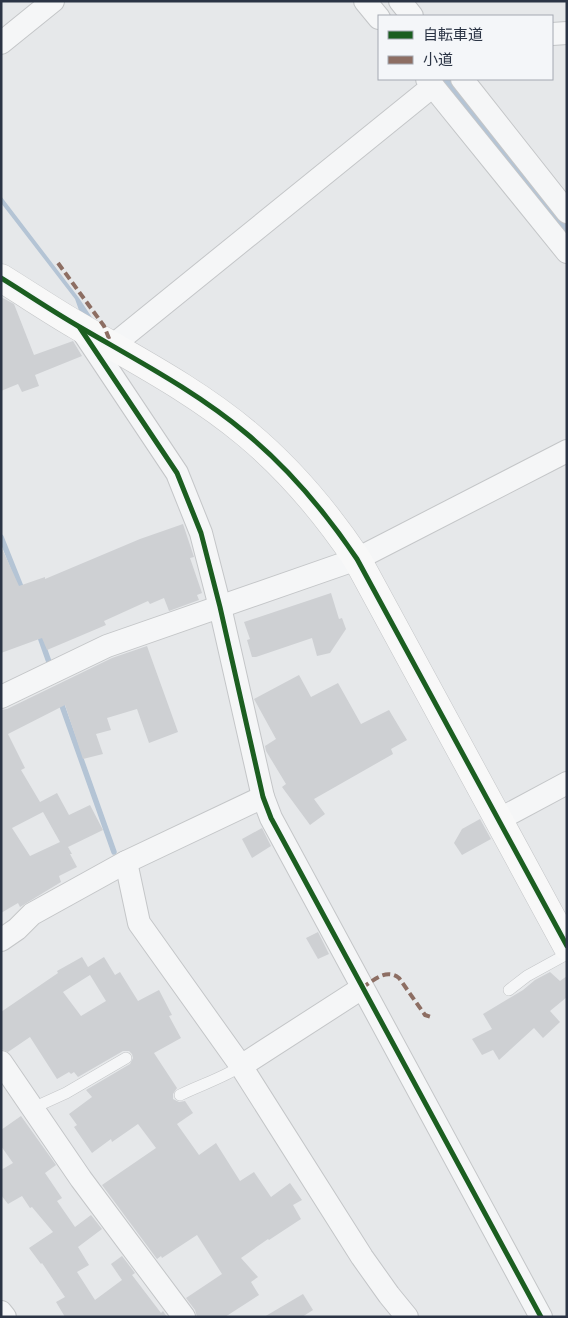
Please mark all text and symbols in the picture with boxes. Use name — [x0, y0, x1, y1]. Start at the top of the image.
legend — [378, 15, 553, 80]
text: 自転車道 — [423, 25, 483, 44]
text: 小道 — [423, 50, 453, 69]

